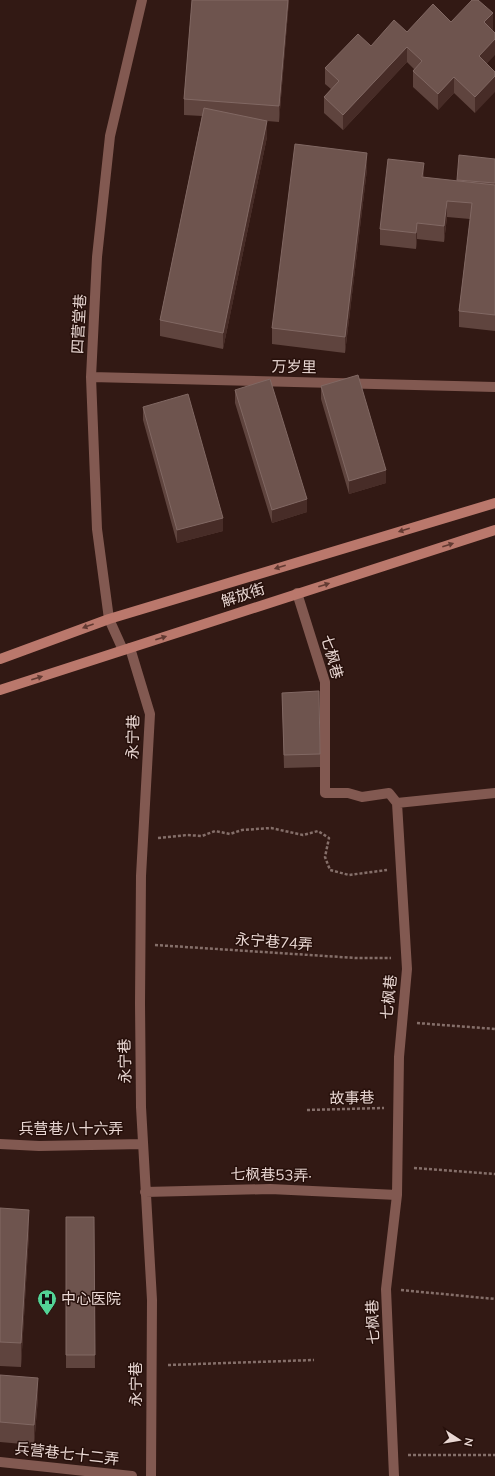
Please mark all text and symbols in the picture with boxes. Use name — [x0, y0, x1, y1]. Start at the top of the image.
street label: 四营堂巷 — [67, 294, 90, 354]
street label: 万岁里 — [271, 357, 317, 376]
one-way arrow — [398, 527, 410, 533]
one-way arrow — [442, 542, 454, 548]
one-way arrow — [273, 564, 285, 570]
street label: 解放街 — [219, 579, 267, 611]
one-way arrow — [319, 582, 331, 588]
one-way arrow — [82, 624, 94, 630]
street label: 七枫巷 — [317, 633, 347, 681]
one-way arrow — [155, 635, 167, 641]
one-way arrow — [31, 675, 43, 681]
street label: 永宁巷 — [123, 714, 142, 760]
street label: 永宁巷74弄 — [234, 929, 314, 954]
street label: 七枫巷 — [377, 974, 400, 1020]
street label: 永宁巷 — [115, 1038, 134, 1084]
street label: 故事巷 — [329, 1088, 375, 1107]
street label: 兵营巷八十六弄 — [18, 1119, 124, 1138]
street label: 七枫巷53弄· — [230, 1164, 312, 1185]
hospital icon: 中心医院 — [36, 1288, 58, 1316]
place label: 中心医院 — [61, 1289, 121, 1308]
street label: 七枫巷 — [362, 1299, 383, 1345]
street label: 永宁巷 — [126, 1361, 145, 1407]
north arrow — [439, 1420, 479, 1460]
text: N — [461, 1437, 476, 1448]
street label: 兵营巷七十二弄 — [14, 1439, 120, 1468]

